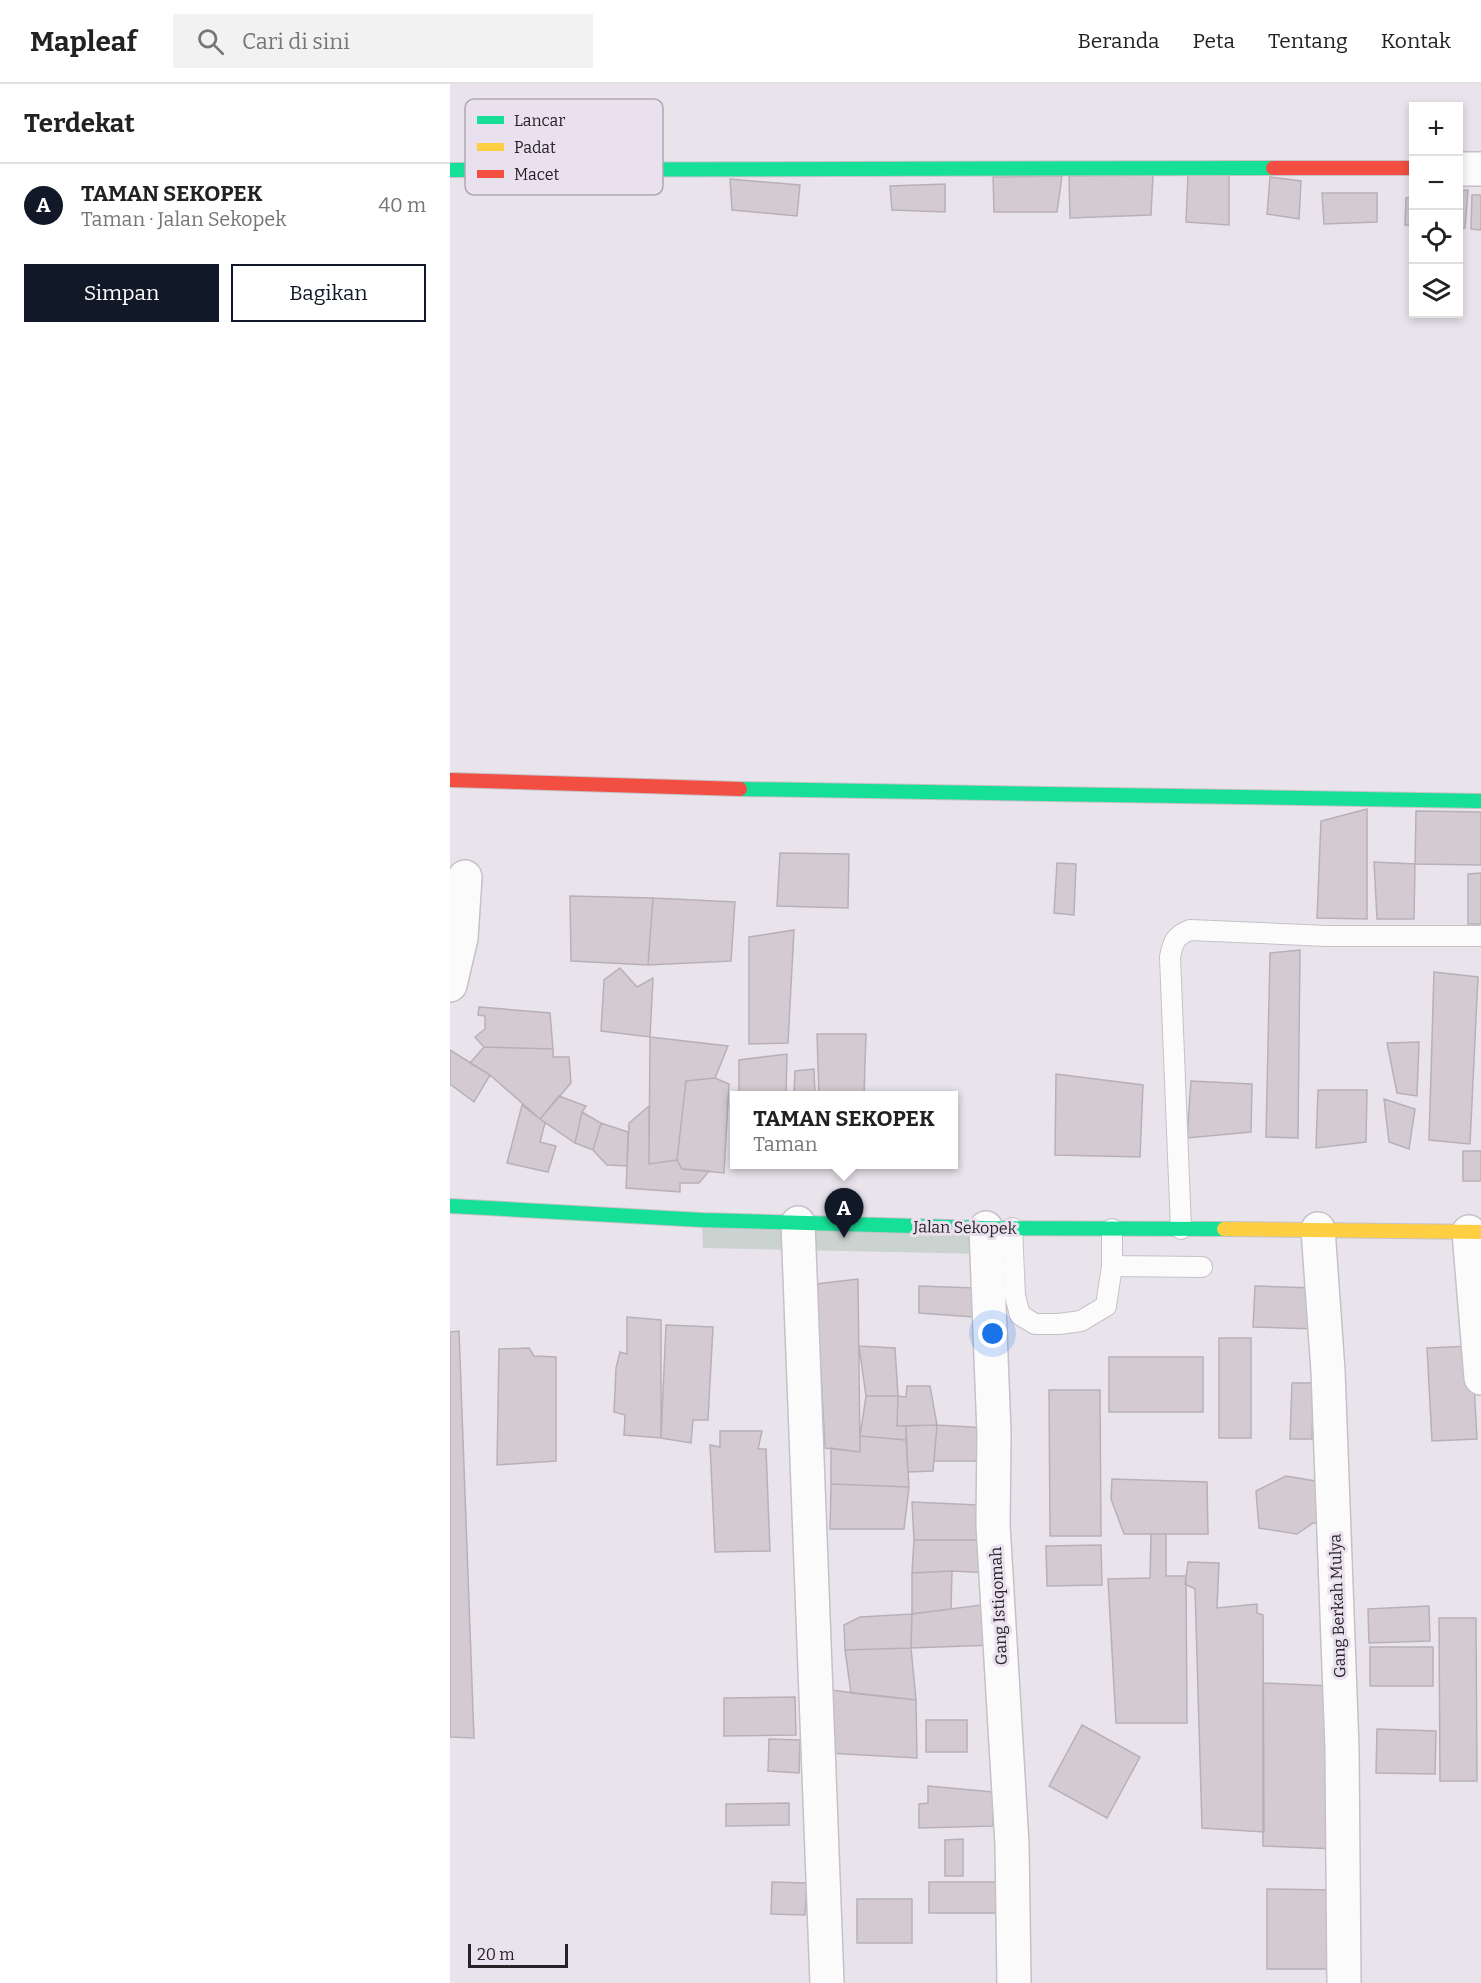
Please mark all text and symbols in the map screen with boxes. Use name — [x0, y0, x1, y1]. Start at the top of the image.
search box — [173, 14, 593, 68]
text: Mapleaf — [30, 25, 137, 58]
icon: search — [194, 25, 227, 58]
text: Cari di sini — [242, 28, 350, 55]
text: Beranda — [1078, 28, 1159, 54]
text: Peta — [1192, 28, 1235, 54]
text: Tentang — [1268, 28, 1348, 54]
text: Kontak — [1381, 28, 1451, 54]
legend — [465, 99, 663, 195]
map controls — [1409, 102, 1463, 318]
button: + — [1409, 102, 1463, 156]
text: Terdekat — [24, 108, 135, 139]
text: Lancar — [514, 111, 565, 130]
text: Padat — [514, 138, 556, 157]
button: − — [1409, 156, 1463, 210]
text: Macet — [514, 165, 559, 184]
text: TAMAN SEKOPEK — [81, 180, 262, 207]
text: A — [36, 193, 51, 217]
text: 40 m — [378, 193, 426, 217]
text: Taman · Jalan Sekopek — [81, 207, 287, 231]
button: locate — [1409, 210, 1463, 264]
button: Simpan — [24, 264, 219, 322]
button: Bagikan — [231, 264, 426, 322]
button: layers — [1409, 264, 1463, 318]
popup — [730, 1091, 958, 1169]
text: TAMAN SEKOPEK — [753, 1105, 935, 1132]
text: Taman — [753, 1132, 817, 1156]
pin: A — [824, 1188, 864, 1238]
street label: Jalan Sekopek — [912, 1217, 1017, 1238]
your location — [978, 1319, 1007, 1348]
street label: Gang Berkah Mulya — [1325, 1533, 1350, 1678]
street label: Gang Istiqomah — [986, 1546, 1011, 1666]
scale bar — [468, 1941, 568, 1968]
text: 20 m — [477, 1945, 514, 1964]

